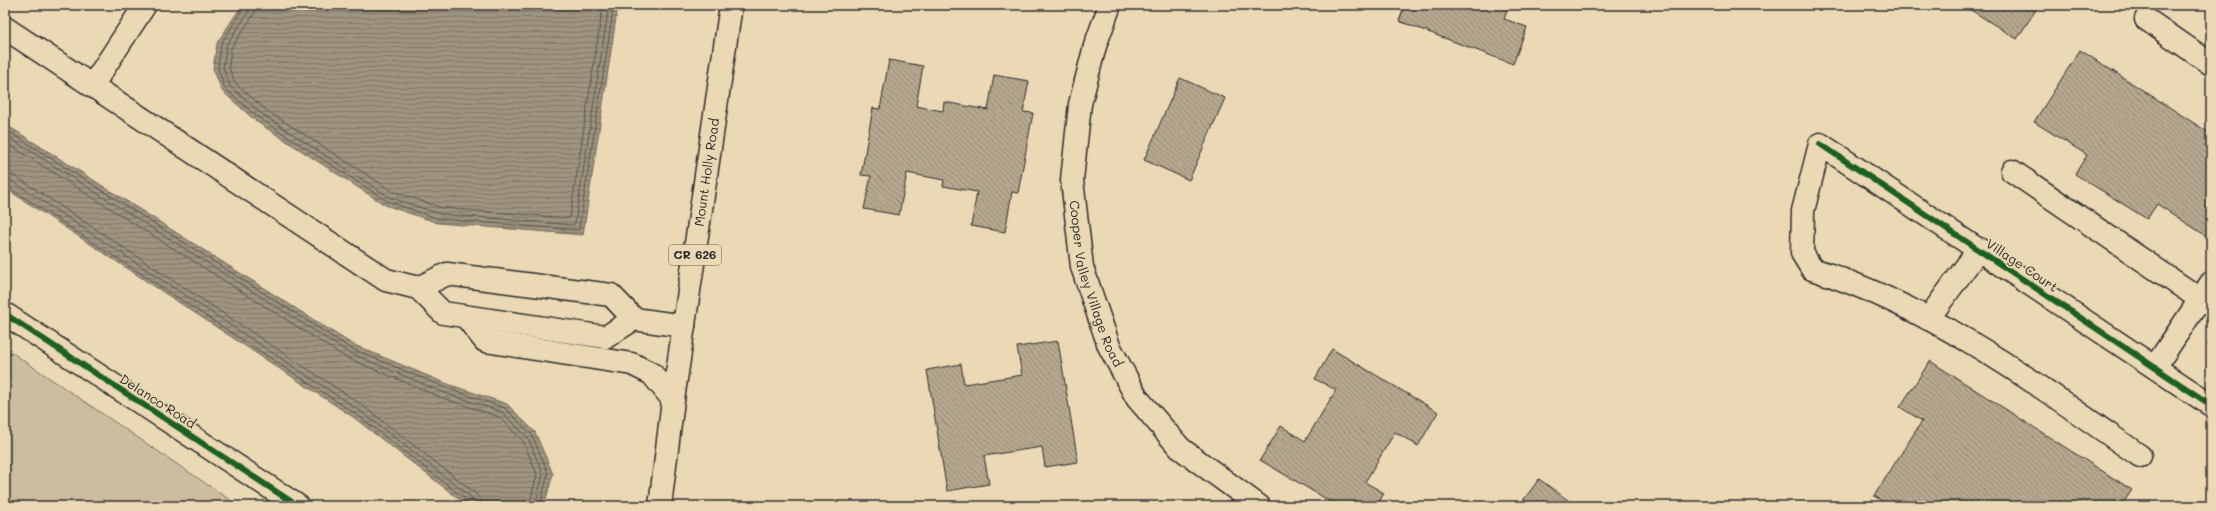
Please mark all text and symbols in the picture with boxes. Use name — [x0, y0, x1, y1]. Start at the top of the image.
street label: Mount Holly Road — [690, 117, 722, 227]
street label: Cooper Valley Village Road — [1066, 199, 1128, 369]
street label: Village Court — [1983, 234, 2062, 295]
road number: CR 626 — [669, 245, 721, 265]
street label: Delanco Road — [117, 370, 200, 432]

